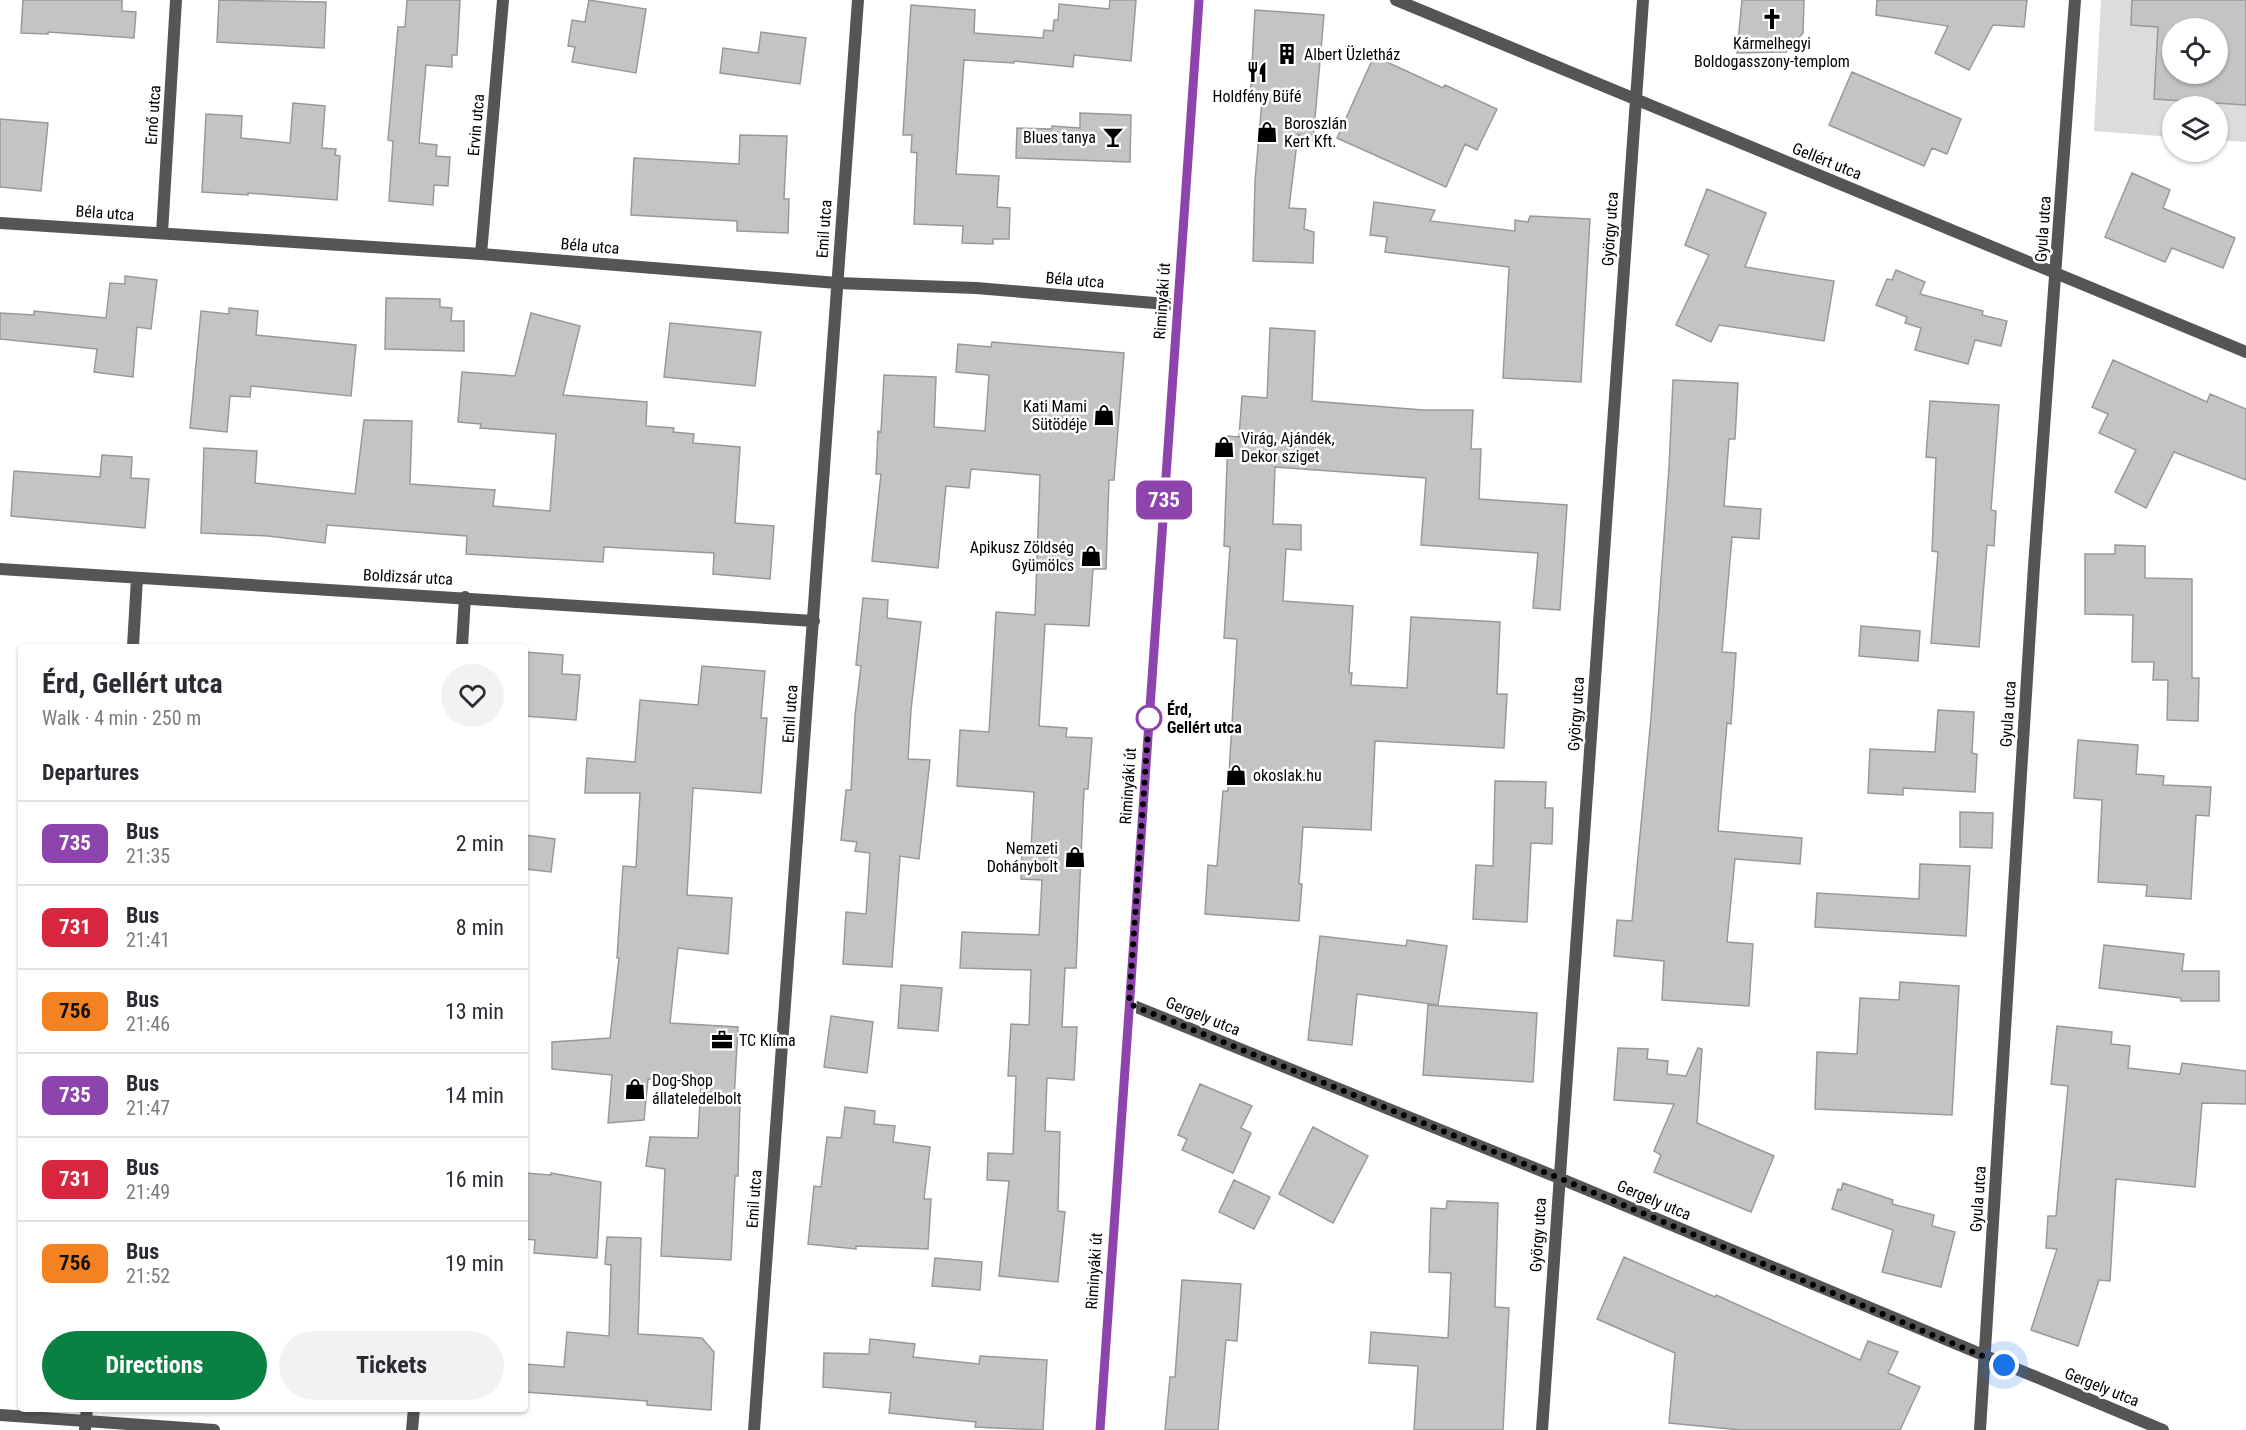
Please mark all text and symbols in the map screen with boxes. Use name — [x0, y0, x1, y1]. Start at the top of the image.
church icon: Kármelhegyi Boldogasszony-templom — [1760, 7, 1784, 31]
map controls — [2162, 18, 2228, 162]
button: locate — [2162, 18, 2228, 84]
place label: Kármelhegyi Boldogasszony-templom — [1694, 34, 1850, 71]
building icon: Albert Üzletház — [1275, 42, 1299, 66]
place label: Albert Üzletház — [1304, 45, 1400, 64]
restaurant icon: Holdfény Büfé — [1245, 60, 1269, 84]
street label: Ernő utca — [141, 85, 165, 145]
place label: Holdfény Büfé — [1213, 87, 1301, 106]
street label: Ervin utca — [464, 93, 488, 157]
button: layers — [2162, 96, 2228, 162]
place label: Boroszlán Kert Kft. — [1284, 114, 1347, 151]
shop icon: Boroszlán Kert Kft. — [1255, 120, 1279, 144]
bar icon: Blues tanya — [1101, 125, 1125, 149]
place label: Blues tanya — [1023, 128, 1096, 147]
street label: Gellért utca — [1790, 139, 1864, 183]
street label: György utca — [1598, 191, 1622, 267]
street label: Gyula utca — [2031, 195, 2055, 263]
street label: Emil utca — [812, 199, 836, 259]
street label: Béla utca — [75, 201, 135, 225]
street label: Béla utca — [560, 234, 620, 258]
street label: Riminyáki út — [1150, 262, 1174, 340]
street label: Béla utca — [1045, 268, 1105, 292]
place label: Kati Mami Sütödéje — [1023, 397, 1087, 434]
shop icon: Kati Mami Sütödéje — [1092, 403, 1116, 427]
place label: Virág, Ajándék, Dekor sziget — [1241, 429, 1335, 466]
shop icon: Virág, Ajándék, Dekor sziget — [1212, 435, 1236, 459]
line badge: 735 — [1130, 480, 1198, 520]
text: 735 — [1148, 488, 1180, 512]
place label: Apikusz Zöldség Gyümölcs — [970, 538, 1074, 575]
shop icon: Apikusz Zöldség Gyümölcs — [1079, 544, 1103, 568]
street label: Boldizsár utca — [363, 565, 453, 589]
button: heart — [441, 664, 504, 727]
text: Érd, Gellért utca — [42, 667, 223, 700]
street label: György utca — [1564, 676, 1588, 752]
street label: Gyula utca — [1996, 680, 2020, 748]
street label: Emil utca — [778, 684, 802, 744]
place label: Érd, Gellért utca — [1167, 700, 1242, 737]
marker: Érd, Gellért utca — [1136, 705, 1162, 731]
text: Walk · 4 min · 250 m — [42, 706, 201, 730]
street label: Riminyáki út — [1116, 747, 1140, 825]
text: Departures — [42, 760, 139, 785]
shop icon: okoslak.hu — [1224, 763, 1248, 787]
place label: okoslak.hu — [1253, 766, 1322, 785]
text: Bus — [126, 819, 159, 844]
text: 735 — [59, 831, 91, 855]
text: 2 min — [456, 831, 504, 856]
place label: Nemzeti Dohánybolt — [987, 839, 1058, 876]
text: 21:35 — [126, 844, 170, 868]
shop icon: Nemzeti Dohánybolt — [1063, 845, 1087, 869]
text: Bus — [126, 903, 159, 928]
text: 731 — [59, 915, 91, 939]
text: 8 min — [456, 915, 504, 940]
text: 21:41 — [126, 928, 170, 952]
text: Bus — [126, 987, 159, 1012]
street label: Gergely utca — [1163, 992, 1243, 1040]
text: 756 — [59, 999, 91, 1023]
text: 13 min — [445, 999, 504, 1024]
text: 21:46 — [126, 1012, 170, 1036]
office icon: TC Klíma — [710, 1028, 734, 1052]
place label: TC Klíma — [739, 1031, 796, 1050]
text: Bus — [126, 1071, 159, 1096]
place label: Dog-Shop állateledelbolt — [652, 1071, 742, 1108]
shop icon: Dog-Shop állateledelbolt — [623, 1077, 647, 1101]
text: 735 — [59, 1083, 91, 1107]
text: 14 min — [445, 1083, 504, 1108]
text: 21:47 — [126, 1096, 170, 1120]
text: Bus — [126, 1155, 159, 1180]
street label: Gyula utca — [1966, 1165, 1990, 1233]
text: 731 — [59, 1167, 91, 1191]
text: 16 min — [445, 1167, 504, 1192]
street label: Emil utca — [742, 1169, 766, 1229]
street label: Gergely utca — [1614, 1176, 1694, 1224]
text: 21:49 — [126, 1180, 170, 1204]
street label: György utca — [1526, 1197, 1550, 1273]
street label: Riminyáki út — [1082, 1232, 1106, 1310]
text: Bus — [126, 1239, 159, 1264]
text: 756 — [59, 1251, 91, 1275]
text: 19 min — [445, 1251, 504, 1276]
text: 21:52 — [126, 1264, 170, 1288]
button: Directions — [42, 1331, 267, 1400]
button: Tickets — [279, 1331, 504, 1400]
your location — [1989, 1350, 2019, 1380]
street label: Gergely utca — [2062, 1363, 2142, 1411]

